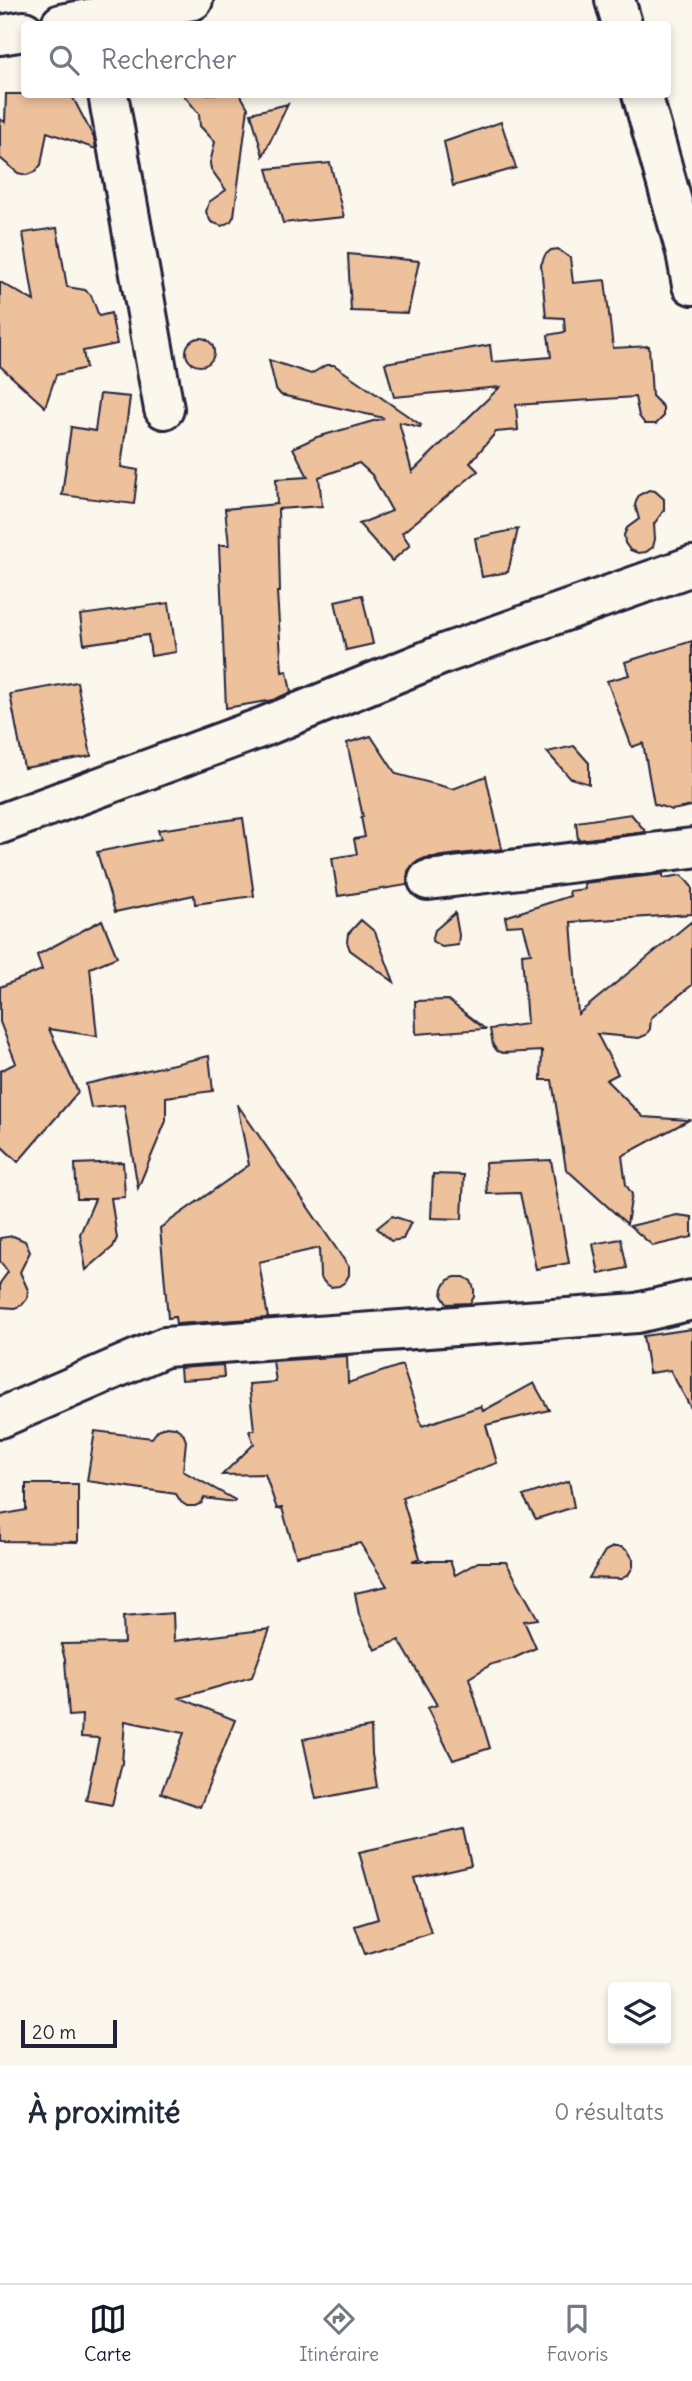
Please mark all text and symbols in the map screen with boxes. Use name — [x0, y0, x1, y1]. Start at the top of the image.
search box — [21, 21, 671, 98]
icon: search — [45, 41, 83, 79]
text: Rechercher — [101, 43, 237, 76]
map controls — [608, 1982, 671, 2045]
button: layers — [608, 1982, 671, 2045]
scale bar — [21, 2017, 117, 2049]
text: 20 m — [32, 2020, 76, 2044]
text: À proximité — [28, 2093, 180, 2131]
text: 0 résultats — [554, 2097, 664, 2126]
tab: Carte — [84, 2300, 131, 2366]
tab: Itinéraire — [299, 2300, 379, 2366]
tab: Favoris — [547, 2300, 608, 2366]

